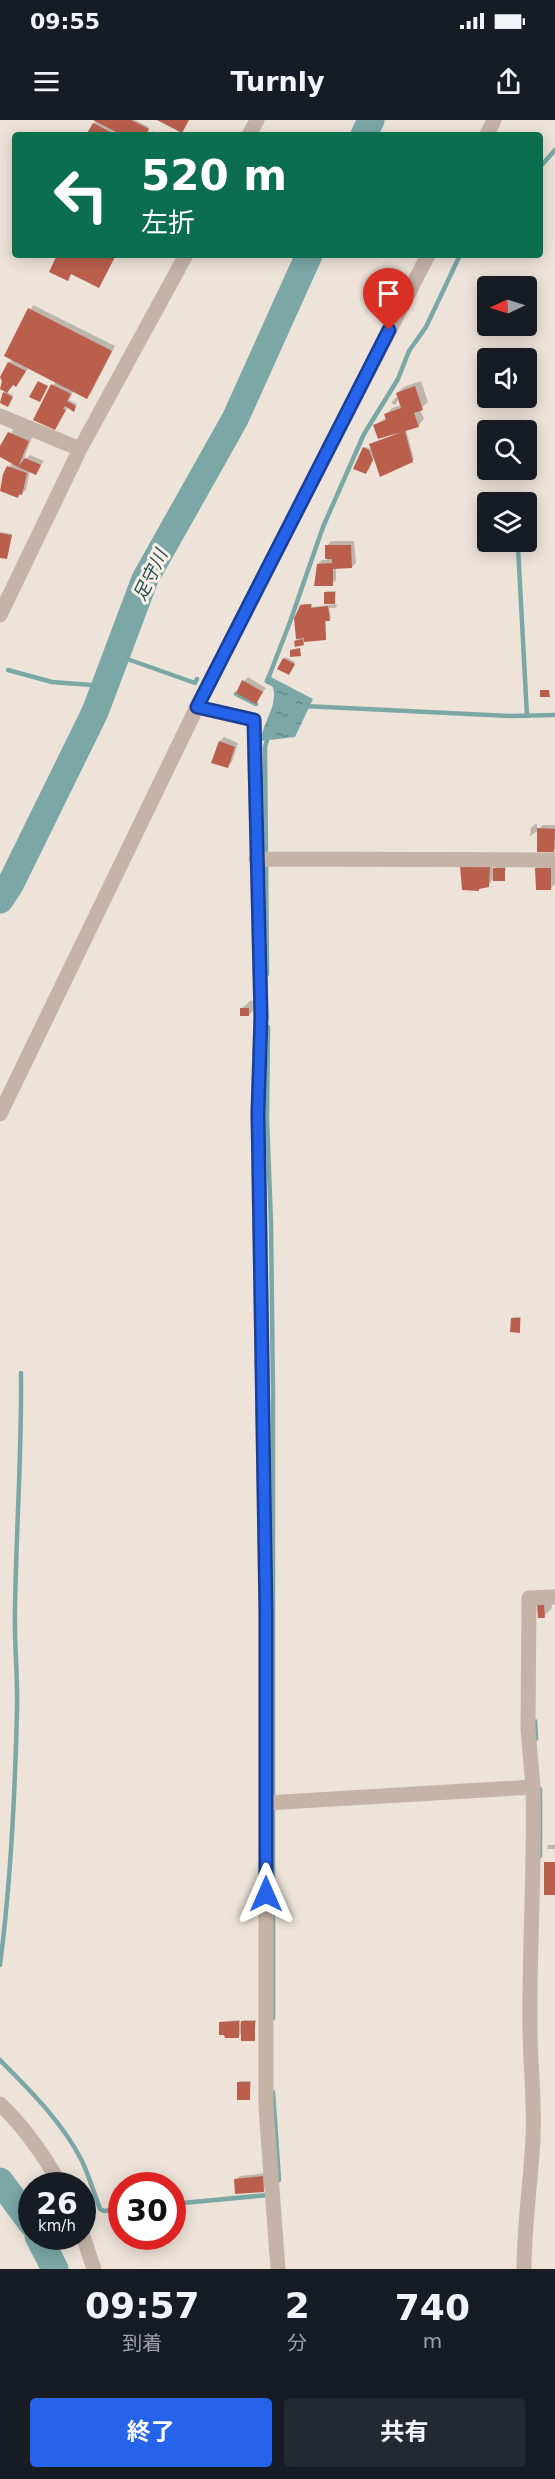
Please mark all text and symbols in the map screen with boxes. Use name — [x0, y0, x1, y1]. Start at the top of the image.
text: 09:55 — [30, 9, 100, 34]
icon: menu — [30, 65, 63, 98]
icon: share — [492, 65, 525, 98]
text: Turnly — [230, 66, 325, 97]
text: 520 m — [141, 151, 287, 200]
icon: left — [42, 156, 120, 234]
text: 左折 — [141, 207, 195, 238]
pin — [363, 268, 414, 330]
north arrow — [477, 276, 537, 336]
map controls — [477, 276, 537, 552]
icon: arrive — [372, 277, 405, 310]
button: sound — [477, 348, 537, 408]
button: search — [477, 420, 537, 480]
button: layers — [477, 492, 537, 552]
water label: 足守川 — [129, 544, 172, 604]
position arrow — [234, 1862, 298, 1926]
speed limit sign: 30 — [108, 2172, 186, 2250]
text: 26 — [36, 2186, 78, 2221]
text: km/h — [38, 2217, 76, 2235]
text: 09:57 — [85, 2285, 200, 2326]
text: 2 — [285, 2285, 310, 2326]
text: 740 — [395, 2287, 470, 2328]
text: m — [423, 2329, 442, 2353]
text: 到着 — [122, 2331, 162, 2355]
text: 分 — [287, 2331, 307, 2355]
button: 終了 — [30, 2398, 272, 2467]
button: 共有 — [284, 2398, 525, 2467]

